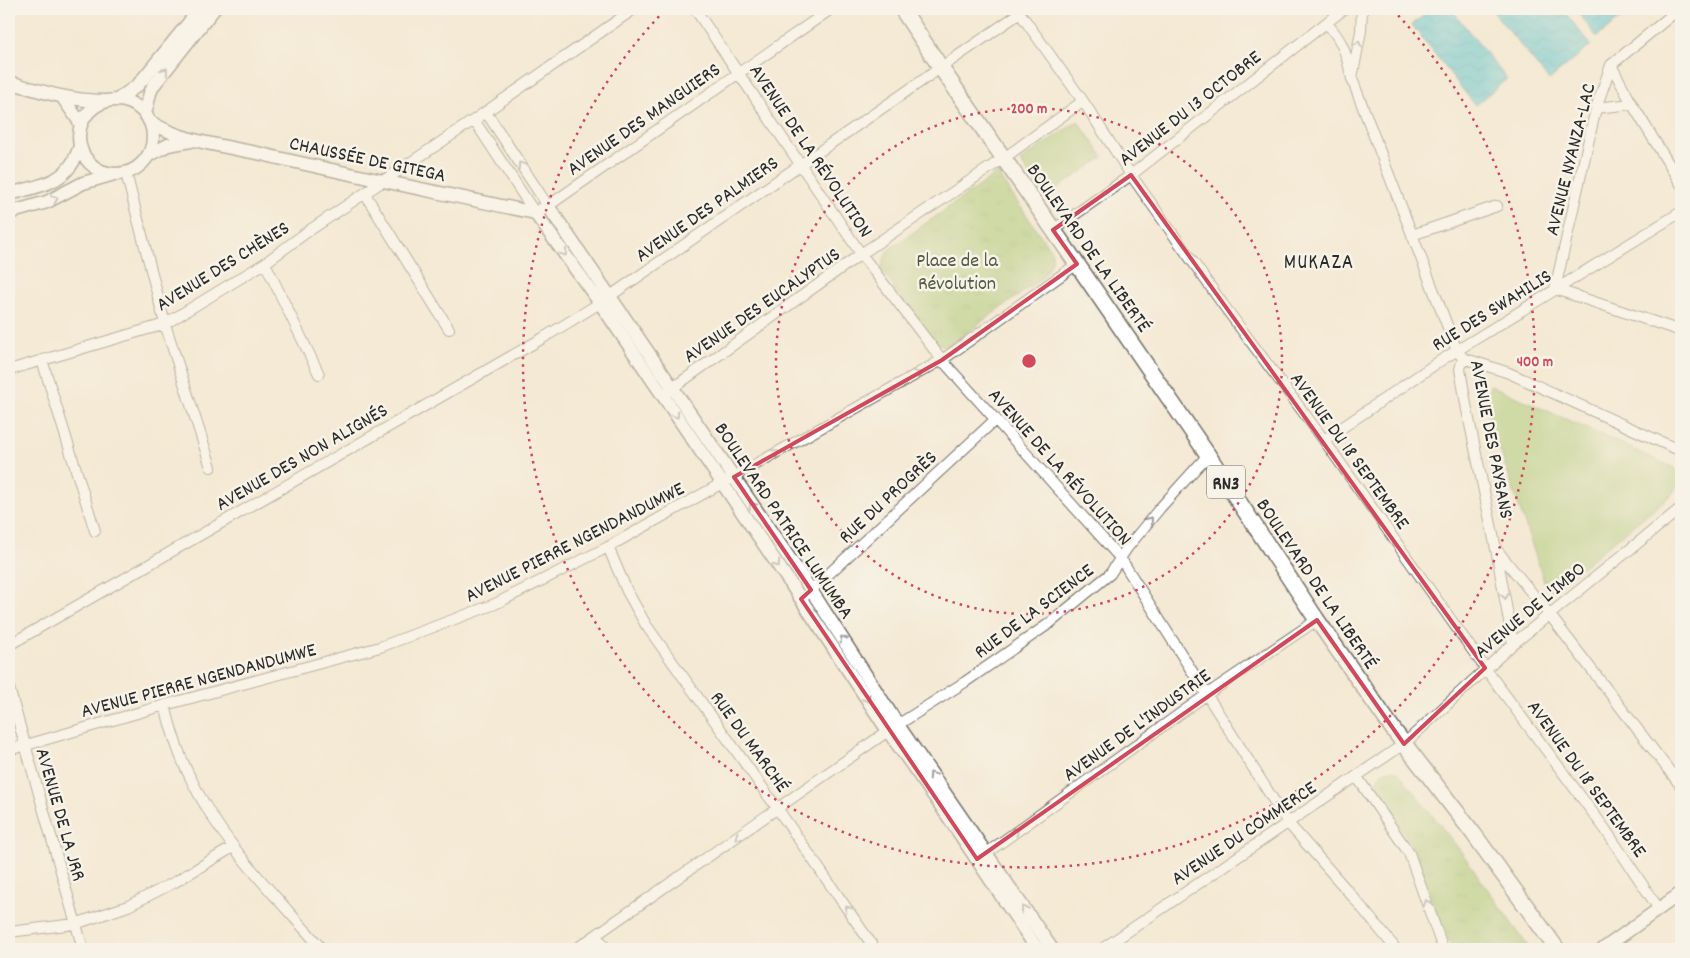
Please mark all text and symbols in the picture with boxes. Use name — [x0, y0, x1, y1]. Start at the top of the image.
one-way arrow — [1352, 40, 1363, 49]
street label: AVENUE DU 13 OCTOBRE — [1114, 45, 1268, 174]
street label: AVENUE DES MANGUIERS — [562, 57, 727, 184]
street label: AVENUE DE LA RÉVOLUTION — [741, 59, 878, 244]
one-way arrow — [160, 68, 168, 77]
street label: AVENUE NYANZA-LAC — [1539, 80, 1604, 239]
text: 200 m — [1011, 99, 1047, 121]
street label: CHAUSSÉE DE GITEGA — [286, 131, 448, 191]
street label: AVENUE DES PALMIERS — [630, 150, 785, 270]
street label: BOULEVARD DE LA LIBERTÉ — [1019, 159, 1157, 339]
one-way arrow — [518, 161, 527, 171]
one-way arrow — [50, 194, 59, 205]
street label: AVENUE DES CHÈNES — [151, 215, 296, 320]
street label: AVENUE DES EUCALYPTUS — [678, 242, 847, 371]
one-way arrow — [558, 247, 567, 256]
park label: Place de la Révolution — [916, 248, 998, 299]
district label: MUKAZA — [1284, 249, 1354, 279]
street label: RUE DES SWAHILIS — [1427, 263, 1558, 360]
centre of rings — [1020, 352, 1038, 370]
text: 400 m — [1517, 352, 1553, 374]
street label: AVENUE DES PAYSANS — [1461, 358, 1519, 521]
street label: AVENUE DU 18 SEPTEMBRE — [1282, 367, 1415, 536]
one-way arrow — [913, 370, 922, 380]
street label: AVENUE DE LA RÉVOLUTION — [980, 383, 1137, 553]
street label: AVENUE DES NON ALIGNÉS — [211, 398, 394, 519]
one-way arrow — [670, 409, 679, 419]
street label: BOULEVARD PATRICE LUMUMBA — [706, 418, 859, 626]
street label: RUE DU PROGRÈS — [834, 445, 945, 551]
one-way arrow — [771, 450, 780, 460]
road number: RN3 — [1207, 466, 1245, 498]
street label: AVENUE PIERRE NGENDANDUMWE — [461, 476, 690, 611]
street label: BOULEVARD DE LA LIBERTÉ — [1248, 494, 1383, 676]
one-way arrow — [749, 501, 758, 510]
one-way arrow — [1144, 517, 1152, 526]
street label: AVENUE DE L'IMBO — [1469, 556, 1593, 666]
one-way arrow — [771, 558, 780, 568]
street label: RUE DE LA SCIENCE — [969, 558, 1101, 667]
one-way arrow — [1499, 592, 1509, 600]
one-way arrow — [839, 636, 849, 645]
street label: AVENUE PIERRE NGENDANDUMWE — [78, 637, 320, 727]
street label: AVENUE DE L'INDUSTRIE — [1058, 663, 1218, 790]
street label: RUE DU MARCHÉ — [702, 686, 795, 799]
one-way arrow — [861, 694, 871, 703]
street label: AVENUE DU 18 SEPTEMBRE — [1519, 695, 1652, 864]
street label: AVENUE DE LA JRR — [27, 745, 91, 885]
one-way arrow — [929, 771, 938, 781]
street label: AVENUE DU COMMERCE — [1166, 775, 1323, 894]
one-way arrow — [1011, 828, 1020, 837]
one-way arrow — [735, 831, 744, 839]
one-way arrow — [1423, 899, 1433, 908]
one-way arrow — [845, 905, 854, 915]
one-way arrow — [1021, 905, 1030, 915]

